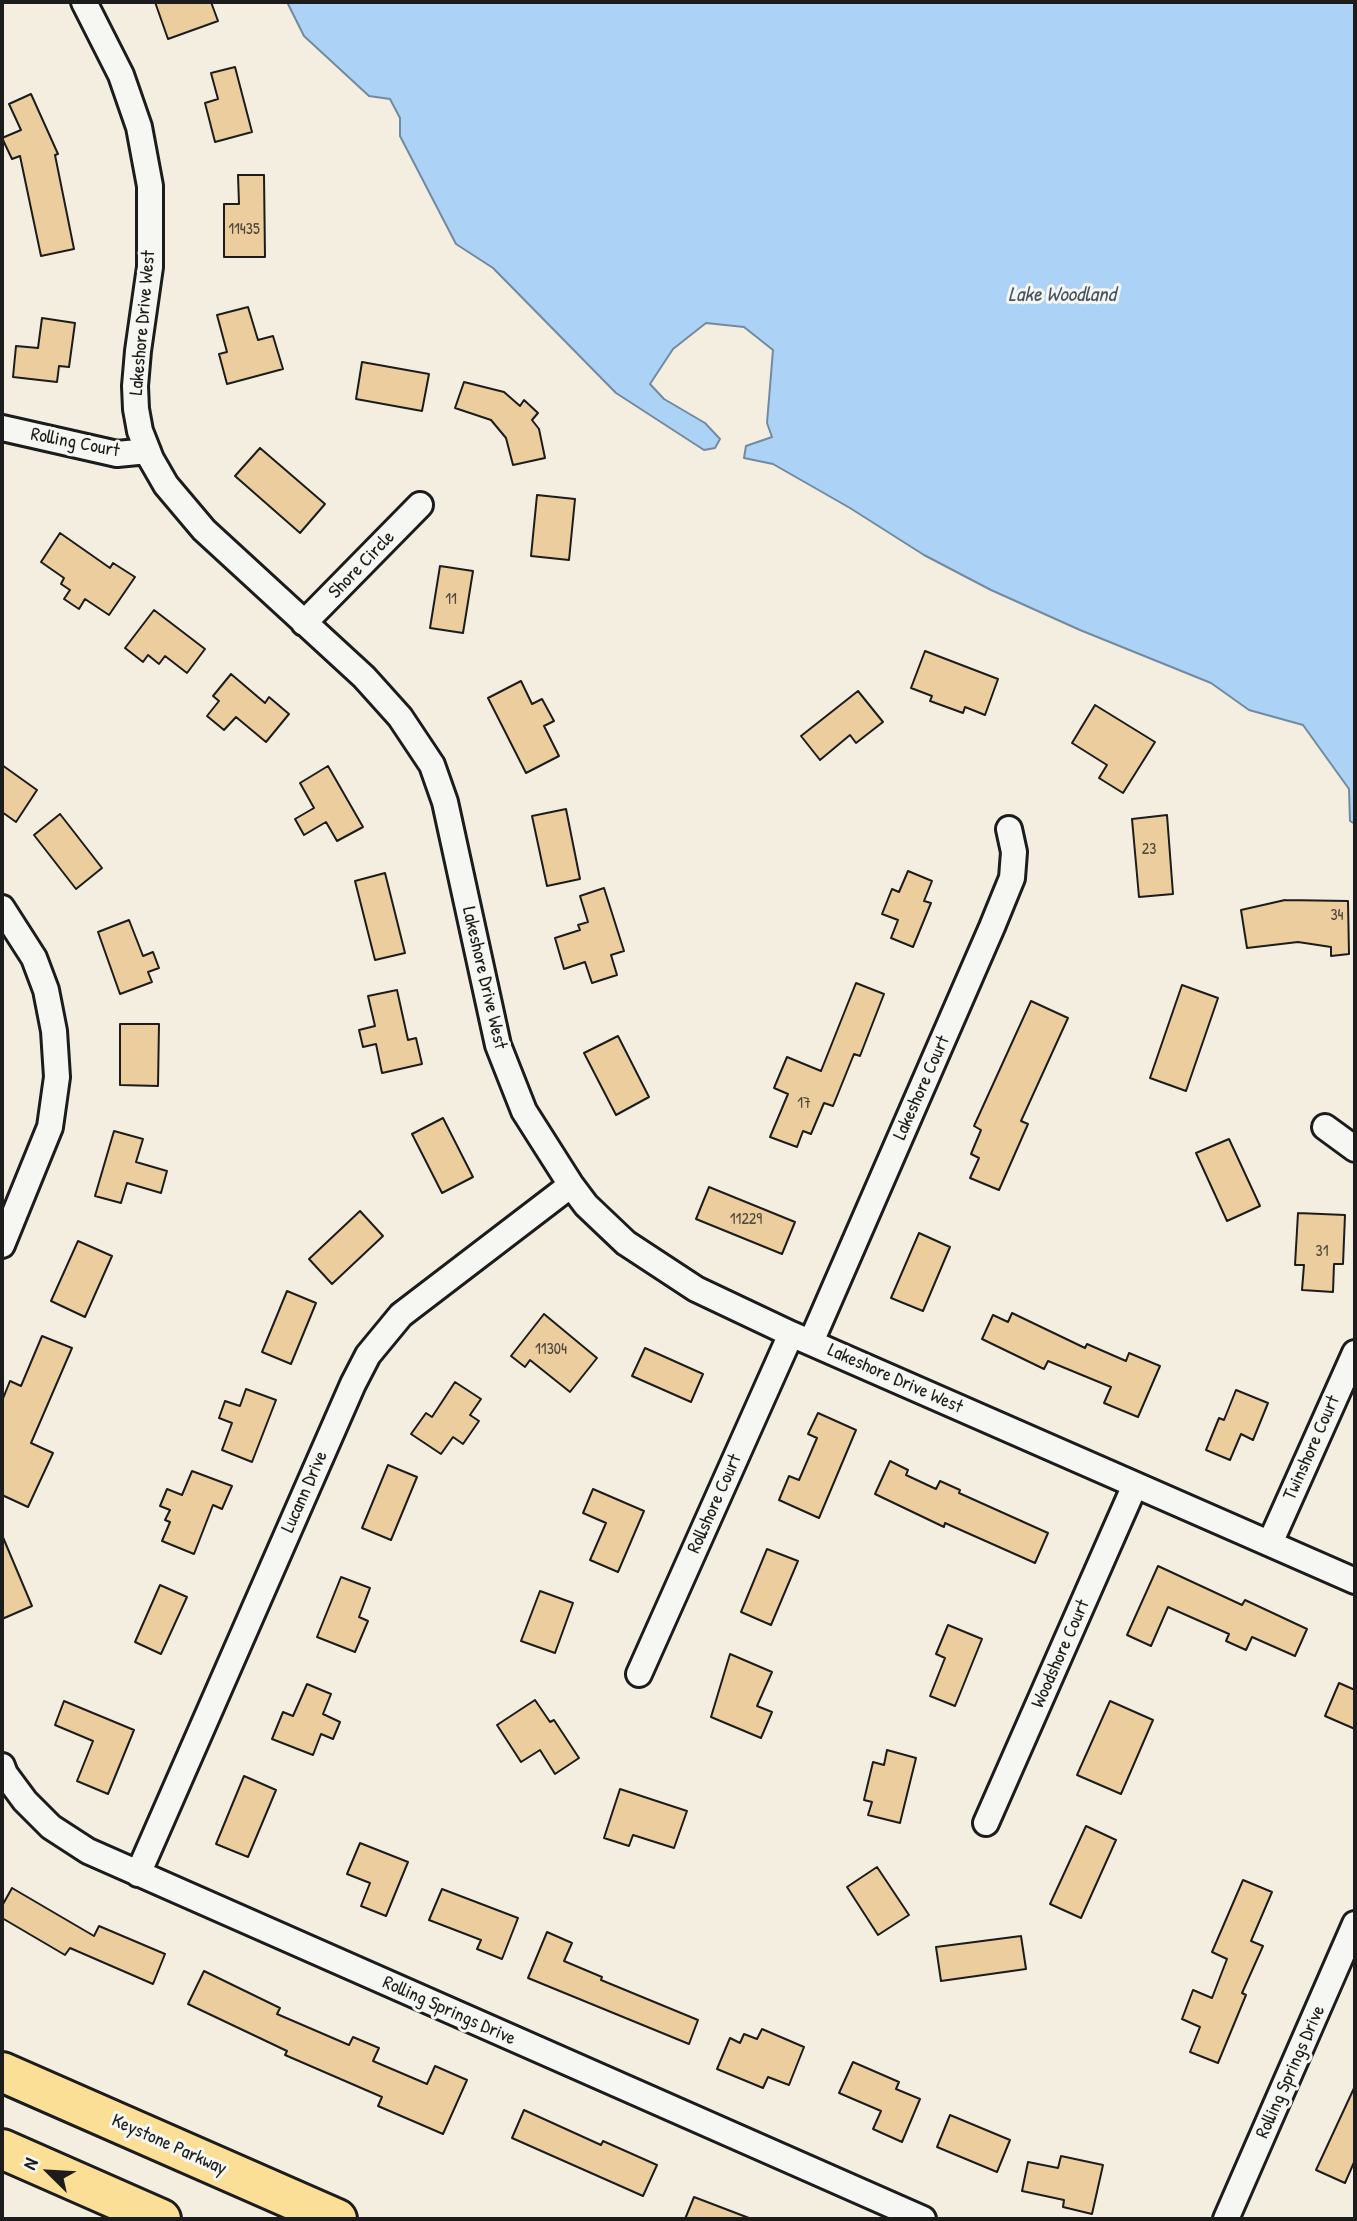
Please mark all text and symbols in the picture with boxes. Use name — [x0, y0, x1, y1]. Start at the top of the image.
house number: 11435 — [228, 220, 260, 240]
street label: Lakeshore Drive West — [125, 250, 161, 396]
water label: Lake Woodland — [1008, 282, 1116, 308]
street label: Rolling Court — [29, 423, 121, 463]
street label: Shore Circle — [324, 526, 400, 604]
house number: 11 — [445, 590, 457, 610]
house number: 23 — [1142, 840, 1156, 860]
street label: Lakeshore Drive West — [457, 905, 511, 1051]
house number: 34 — [1330, 906, 1344, 926]
street label: Lakeshore Court — [889, 1032, 955, 1144]
house number: 17 — [797, 1094, 811, 1114]
house number: 11229 — [730, 1210, 762, 1230]
house number: 31 — [1316, 1242, 1328, 1262]
street label: Lakeshore Drive West — [824, 1339, 966, 1419]
house number: 11304 — [535, 1340, 567, 1360]
street label: Twinshore Court — [1279, 1392, 1345, 1504]
street label: Lucann Drive — [277, 1448, 333, 1536]
street label: Rollshore Court — [683, 1451, 747, 1557]
street label: Woodshore Court — [1027, 1596, 1095, 1712]
street label: Rolling Springs Drive — [379, 1971, 519, 2051]
street label: Rolling Springs Drive — [1251, 2002, 1331, 2142]
street label: Keystone Parkway — [108, 2109, 230, 2181]
north arrow — [14, 2137, 84, 2207]
text: N — [16, 2154, 44, 2173]

